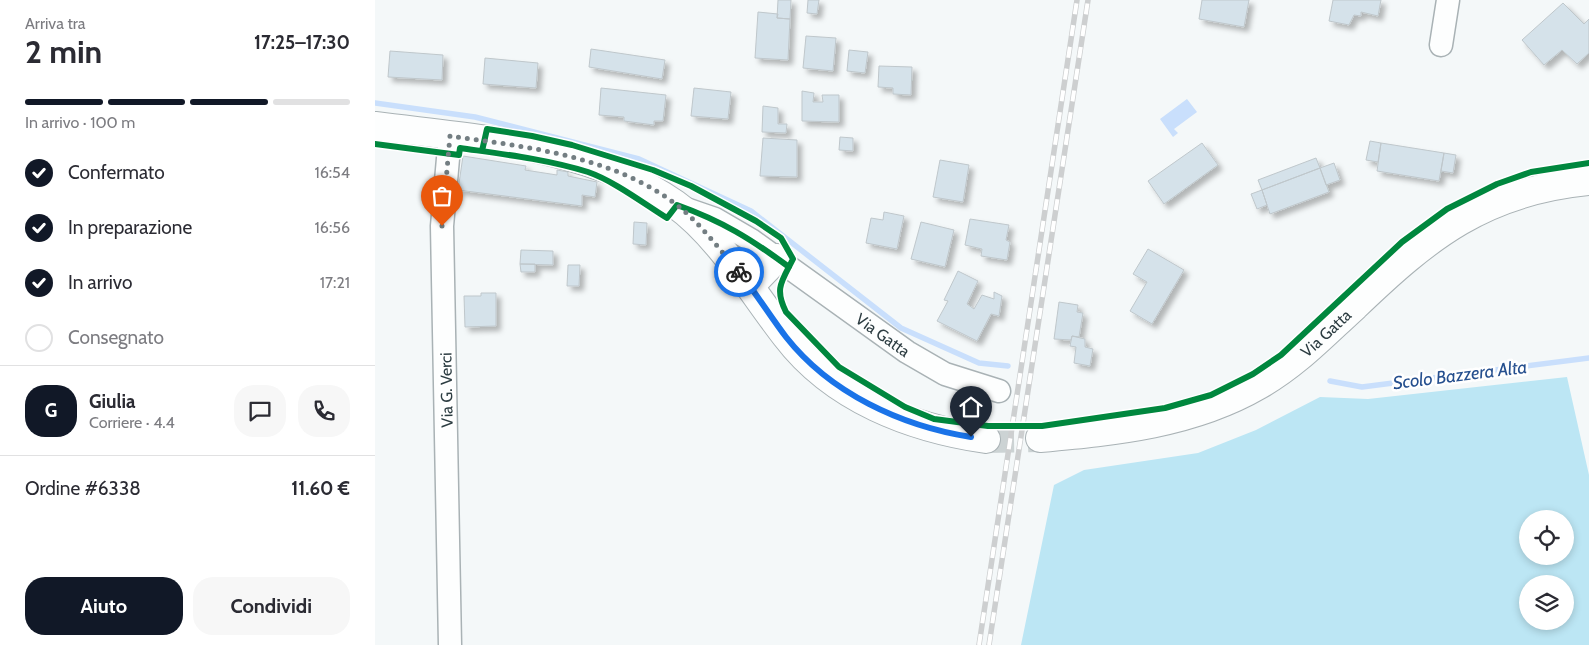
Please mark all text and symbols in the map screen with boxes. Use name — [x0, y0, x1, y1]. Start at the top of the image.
text: Arriva tra — [25, 14, 85, 33]
text: 17:25–17:30 — [254, 31, 350, 54]
text: 2 min — [25, 32, 102, 71]
text: In arrivo · 100 m — [25, 113, 135, 132]
icon: check — [25, 159, 53, 187]
text: Confermato — [68, 161, 165, 184]
text: 16:54 — [314, 163, 350, 182]
pin — [421, 175, 463, 226]
icon: bag — [428, 182, 456, 210]
icon: check — [25, 214, 53, 242]
text: In preparazione — [68, 216, 192, 239]
text: 16:56 — [315, 218, 350, 237]
courier — [714, 247, 764, 297]
icon: bike — [725, 258, 753, 286]
icon: check — [25, 269, 53, 297]
text: In arrivo — [68, 271, 132, 294]
text: 17:21 — [320, 273, 350, 292]
street label: Via Gatta — [1297, 305, 1355, 361]
street label: Via Gatta — [852, 309, 914, 361]
text: Consegnato — [68, 326, 164, 349]
street label: Via G. Verci — [436, 352, 457, 428]
water label: Scolo Bazzera Alta — [1392, 356, 1528, 394]
button: chat — [234, 385, 286, 437]
button: phone — [298, 385, 350, 437]
pin — [950, 386, 992, 437]
text: Giulia — [89, 390, 136, 413]
icon: home — [957, 393, 985, 421]
text: G — [45, 399, 57, 422]
text: Corriere · 4.4 — [89, 413, 175, 432]
text: Ordine #6338 — [25, 477, 141, 500]
text: 11.60 € — [291, 477, 350, 500]
map controls — [1519, 510, 1574, 630]
button: locate — [1519, 510, 1574, 565]
button: layers — [1519, 575, 1574, 630]
button: Aiuto — [25, 577, 183, 635]
button: Condividi — [193, 577, 350, 635]

